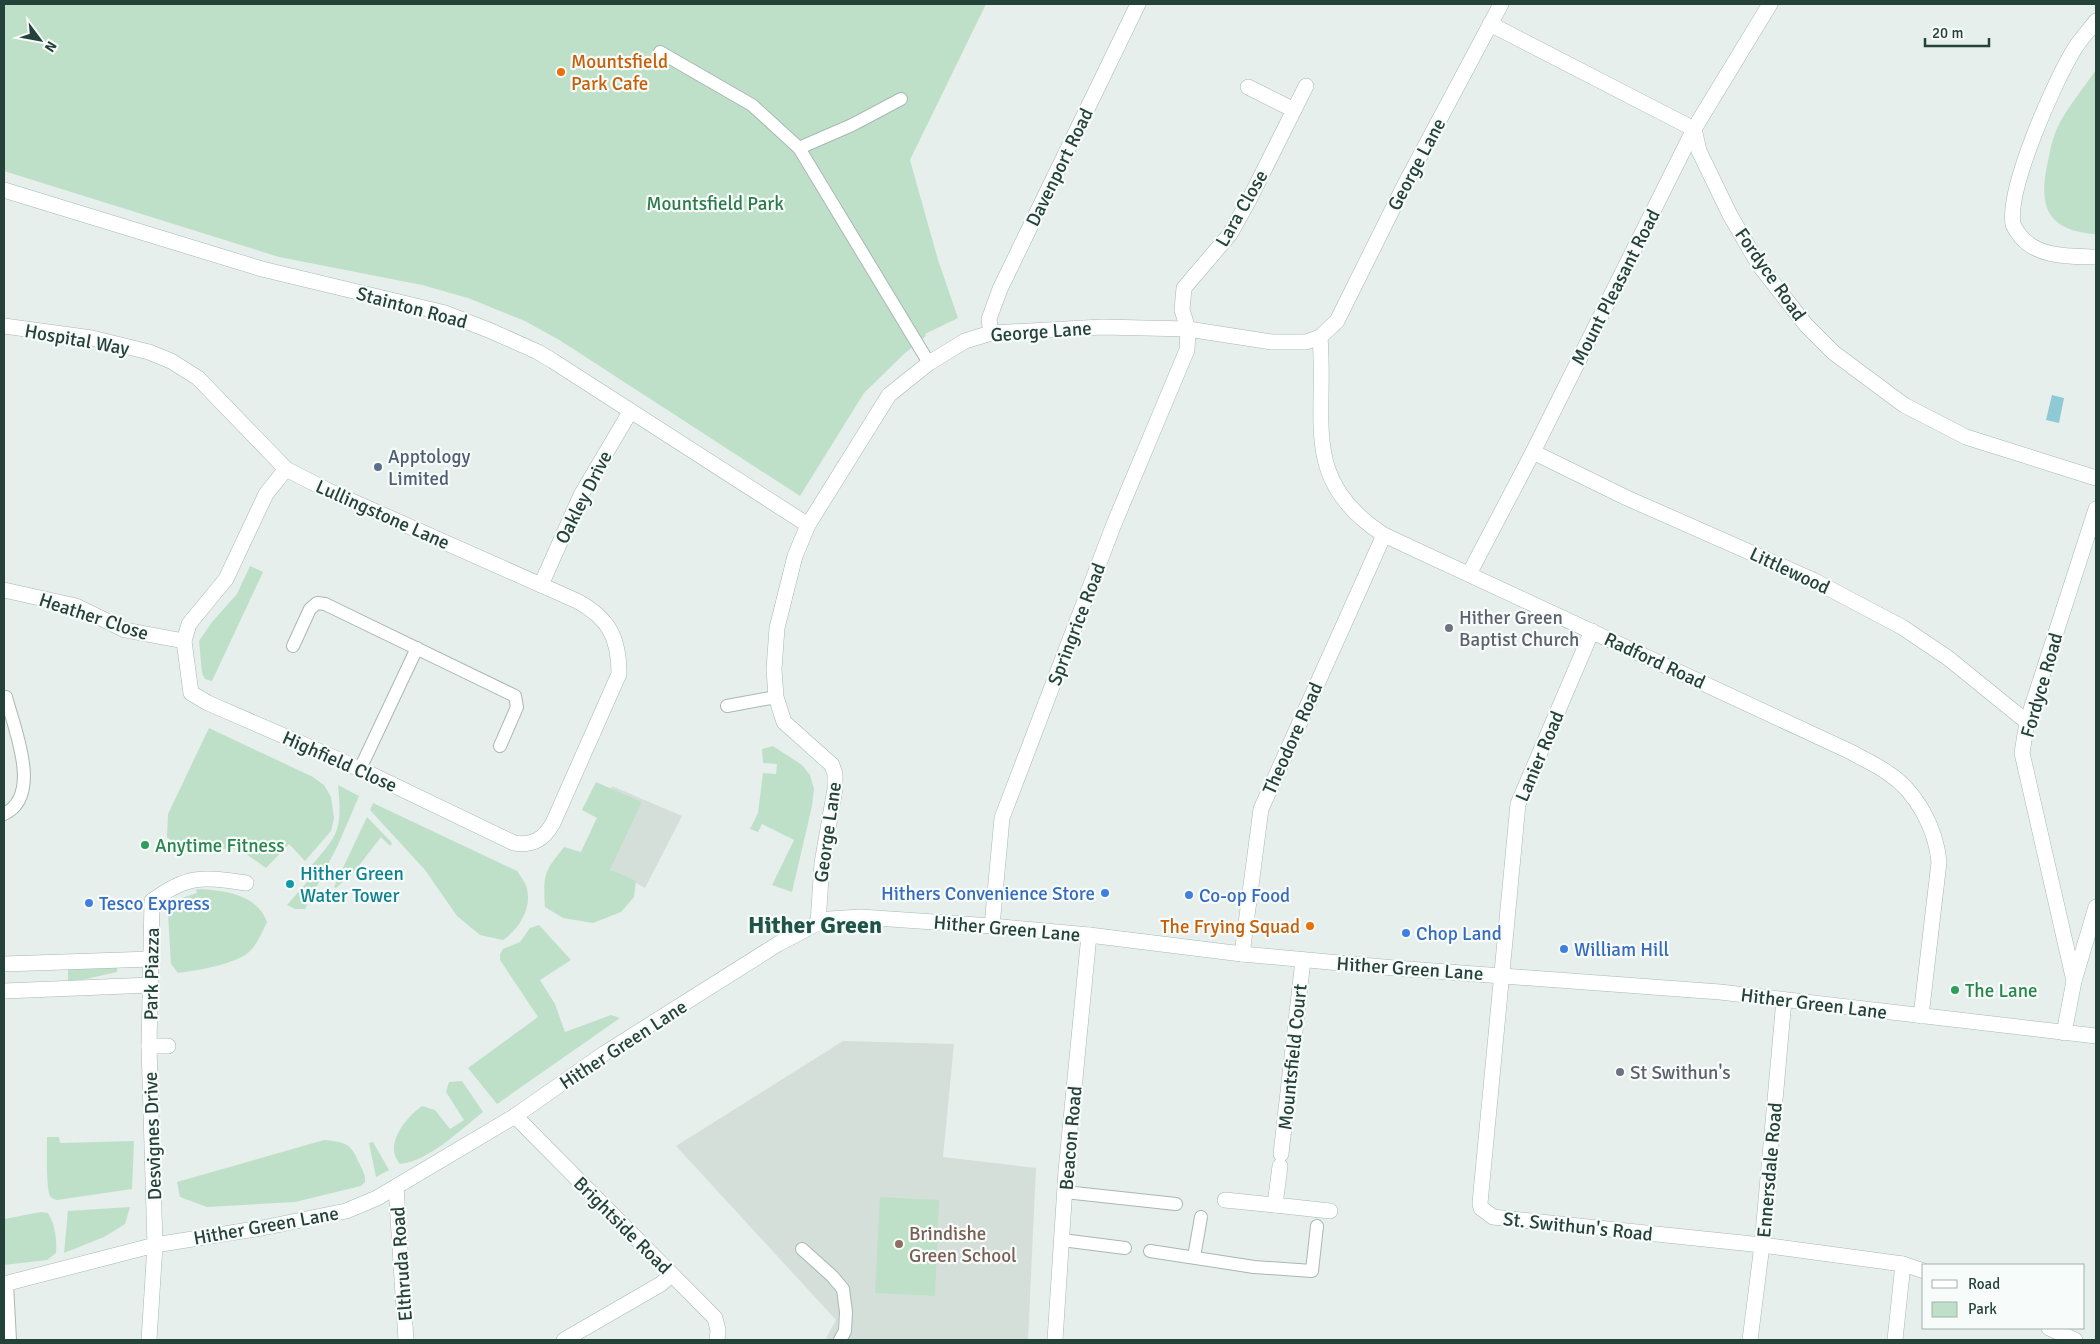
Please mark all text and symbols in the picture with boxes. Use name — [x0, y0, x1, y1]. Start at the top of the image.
north arrow — [15, 15, 65, 65]
scale bar — [1925, 15, 1989, 47]
text: 20 m — [1932, 24, 1963, 42]
text: N — [41, 38, 60, 55]
place label: Mountsfield Park Cafe — [571, 50, 668, 96]
marker: Mountsfield Park Cafe — [555, 66, 567, 78]
street label: Davenport Road — [1021, 104, 1099, 230]
street label: George Lane — [1382, 114, 1451, 215]
street label: Lara Close — [1210, 166, 1273, 251]
park label: Mountsfield Park — [646, 192, 784, 216]
street label: Mount Pleasant Road — [1566, 205, 1666, 370]
street label: Fordyce Road — [1729, 223, 1811, 326]
street label: Stainton Road — [354, 282, 470, 334]
street label: George Lane — [990, 316, 1092, 348]
street label: Hospital Way — [23, 319, 131, 361]
place label: Apptology Limited — [388, 445, 470, 491]
street label: Oakley Drive — [550, 447, 618, 548]
marker: Apptology Limited — [372, 461, 384, 473]
street label: Lullingstone Lane — [312, 475, 453, 555]
street label: Littlewood — [1746, 542, 1834, 600]
street label: Springrice Road — [1043, 560, 1111, 689]
street label: Heather Close — [36, 588, 152, 646]
place label: Hither Green Baptist Church — [1459, 606, 1579, 652]
marker: Hither Green Baptist Church — [1443, 622, 1455, 634]
street label: Radford Road — [1600, 627, 1709, 695]
street label: Fordyce Road — [2016, 630, 2068, 740]
street label: Theodore Road — [1258, 679, 1328, 798]
street label: Lanier Road — [1510, 707, 1570, 805]
street label: Highfield Close — [278, 726, 401, 798]
street label: George Lane — [809, 780, 847, 884]
place label: Anytime Fitness — [155, 834, 285, 858]
marker: Anytime Fitness — [139, 839, 151, 851]
place label: Hither Green Water Tower — [300, 862, 404, 908]
marker: Hither Green Water Tower — [284, 878, 296, 890]
place label: Hithers Convenience Store — [881, 882, 1095, 906]
place label: Co-op Food — [1199, 884, 1290, 908]
marker: Hithers Convenience Store — [1099, 887, 1111, 899]
marker: Co-op Food — [1183, 889, 1195, 901]
place label: Tesco Express — [99, 892, 210, 916]
marker: Tesco Express — [83, 897, 95, 909]
district label: Hither Green — [748, 910, 882, 940]
street label: Hither Green Lane — [933, 911, 1081, 947]
place label: The Frying Squad — [1160, 915, 1300, 939]
marker: The Frying Squad — [1304, 920, 1316, 932]
place label: Chop Land — [1416, 922, 1502, 946]
street label: Park Piazza — [139, 927, 165, 1021]
marker: Chop Land — [1400, 927, 1412, 939]
place label: William Hill — [1574, 938, 1669, 962]
marker: William Hill — [1558, 943, 1570, 955]
street label: Hither Green Lane — [1336, 952, 1484, 986]
place label: The Lane — [1965, 979, 2038, 1003]
street label: Mountsfield Court — [1273, 982, 1313, 1131]
street label: Hither Green Lane — [1739, 983, 1888, 1025]
marker: The Lane — [1949, 984, 1961, 996]
street label: Hither Green Lane — [555, 995, 692, 1095]
place label: St Swithun's — [1630, 1061, 1731, 1085]
marker: St Swithun's — [1614, 1066, 1626, 1078]
street label: Desvignes Drive — [139, 1071, 167, 1201]
street label: Beacon Road — [1054, 1085, 1088, 1191]
street label: Ennersdale Road — [1752, 1101, 1788, 1239]
street label: Brightside Road — [568, 1172, 676, 1280]
street label: Hither Green Lane — [192, 1201, 341, 1251]
street label: Elthruda Road — [386, 1206, 418, 1322]
street label: St. Swithun's Road — [1502, 1207, 1654, 1247]
place label: Brindishe Green School — [909, 1222, 1017, 1268]
marker: Brindishe Green School — [893, 1238, 905, 1250]
legend — [1922, 1264, 2085, 1329]
text: Road — [1968, 1275, 2000, 1293]
text: Park — [1968, 1300, 1997, 1318]

